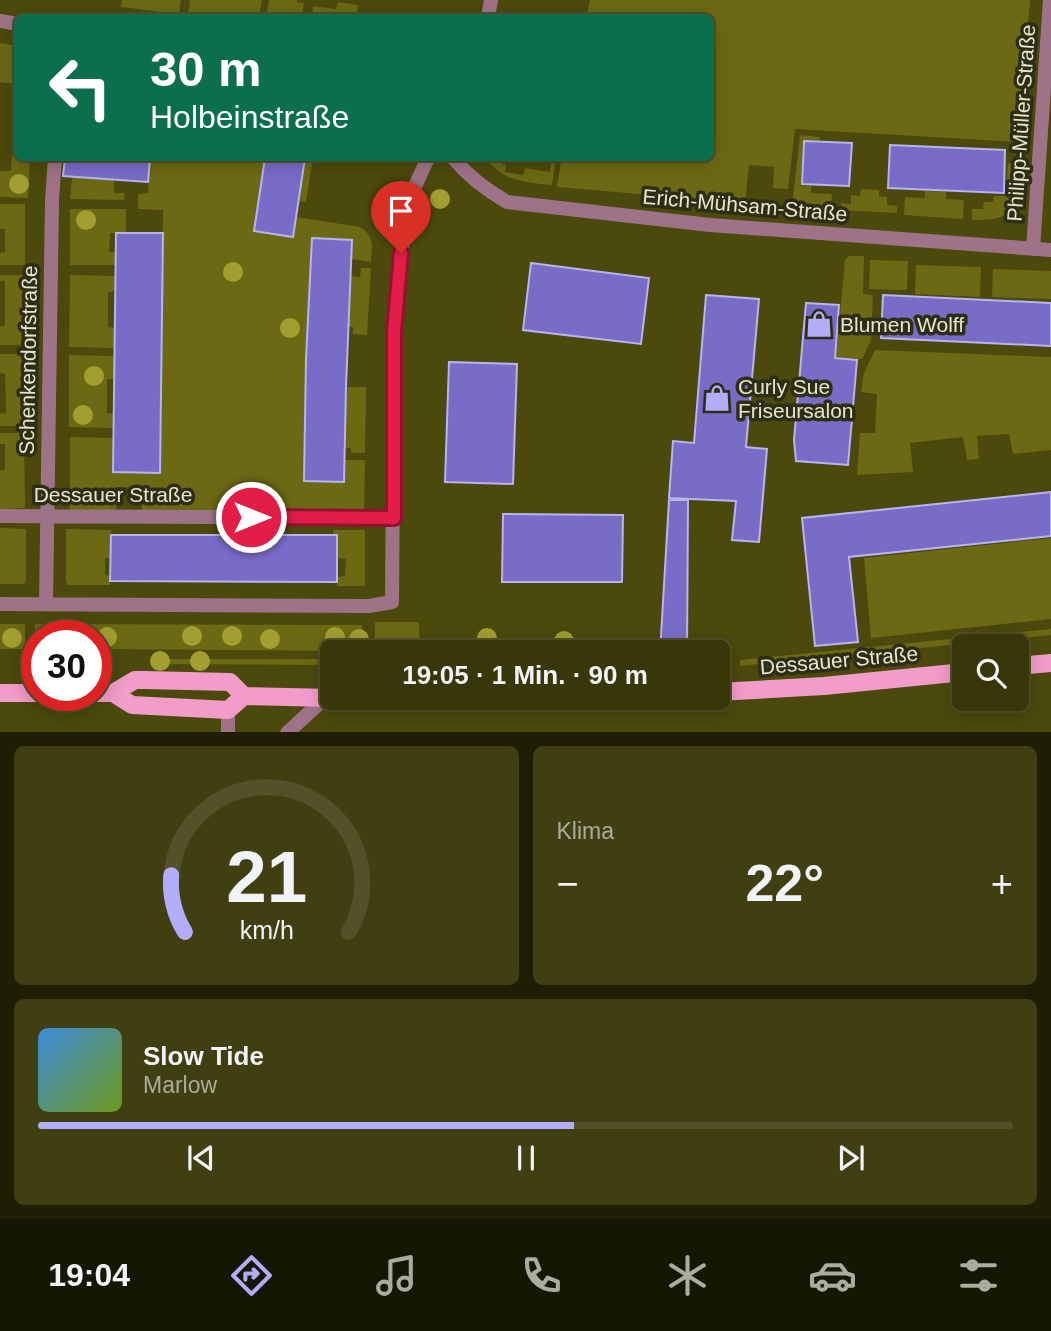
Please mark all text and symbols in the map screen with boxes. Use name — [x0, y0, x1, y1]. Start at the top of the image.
street label: Philipp-Müller-Straße — [1003, 24, 1039, 222]
icon: left — [35, 42, 126, 133]
text: 30 m — [150, 42, 262, 96]
text: Holbeinstraße — [150, 99, 349, 135]
pin — [371, 181, 431, 253]
street label: Erich-Mühsam-Straße — [642, 185, 848, 225]
icon: arrive — [382, 192, 420, 230]
street label: Schenkendorfstraße — [15, 265, 41, 455]
shop icon: Blumen Wolff — [804, 309, 834, 339]
place label: Blumen Wolff — [840, 313, 964, 336]
place label: Curly Sue Friseursalon — [738, 375, 854, 422]
shop icon: Curly Sue Friseursalon — [702, 383, 732, 413]
position arrow — [214, 480, 288, 554]
street label: Dessauer Straße — [34, 483, 192, 506]
speed limit sign: 30 — [21, 620, 112, 711]
map controls — [952, 634, 1029, 711]
button: search — [952, 634, 1029, 711]
street label: Dessauer Straße — [759, 642, 919, 678]
text: 19:05 · 1 Min. · 90 m — [402, 660, 648, 690]
text: Klima — [557, 818, 614, 844]
text: 21 — [226, 836, 307, 917]
text: 22° — [745, 854, 824, 912]
text: − — [557, 863, 579, 905]
text: + — [991, 863, 1013, 905]
text: km/h — [239, 915, 293, 943]
text: Slow Tide — [143, 1041, 264, 1071]
text: Marlow — [143, 1072, 217, 1098]
icon: previous — [182, 1139, 220, 1177]
icon: pause — [507, 1139, 545, 1177]
icon: next — [832, 1139, 870, 1177]
icon: directions — [227, 1251, 276, 1300]
icon: music — [372, 1251, 421, 1300]
icon: phone — [517, 1251, 566, 1300]
icon: climate — [663, 1251, 712, 1300]
icon: car — [808, 1251, 857, 1300]
icon: filters — [954, 1251, 1003, 1300]
text: 19:04 — [48, 1257, 130, 1293]

